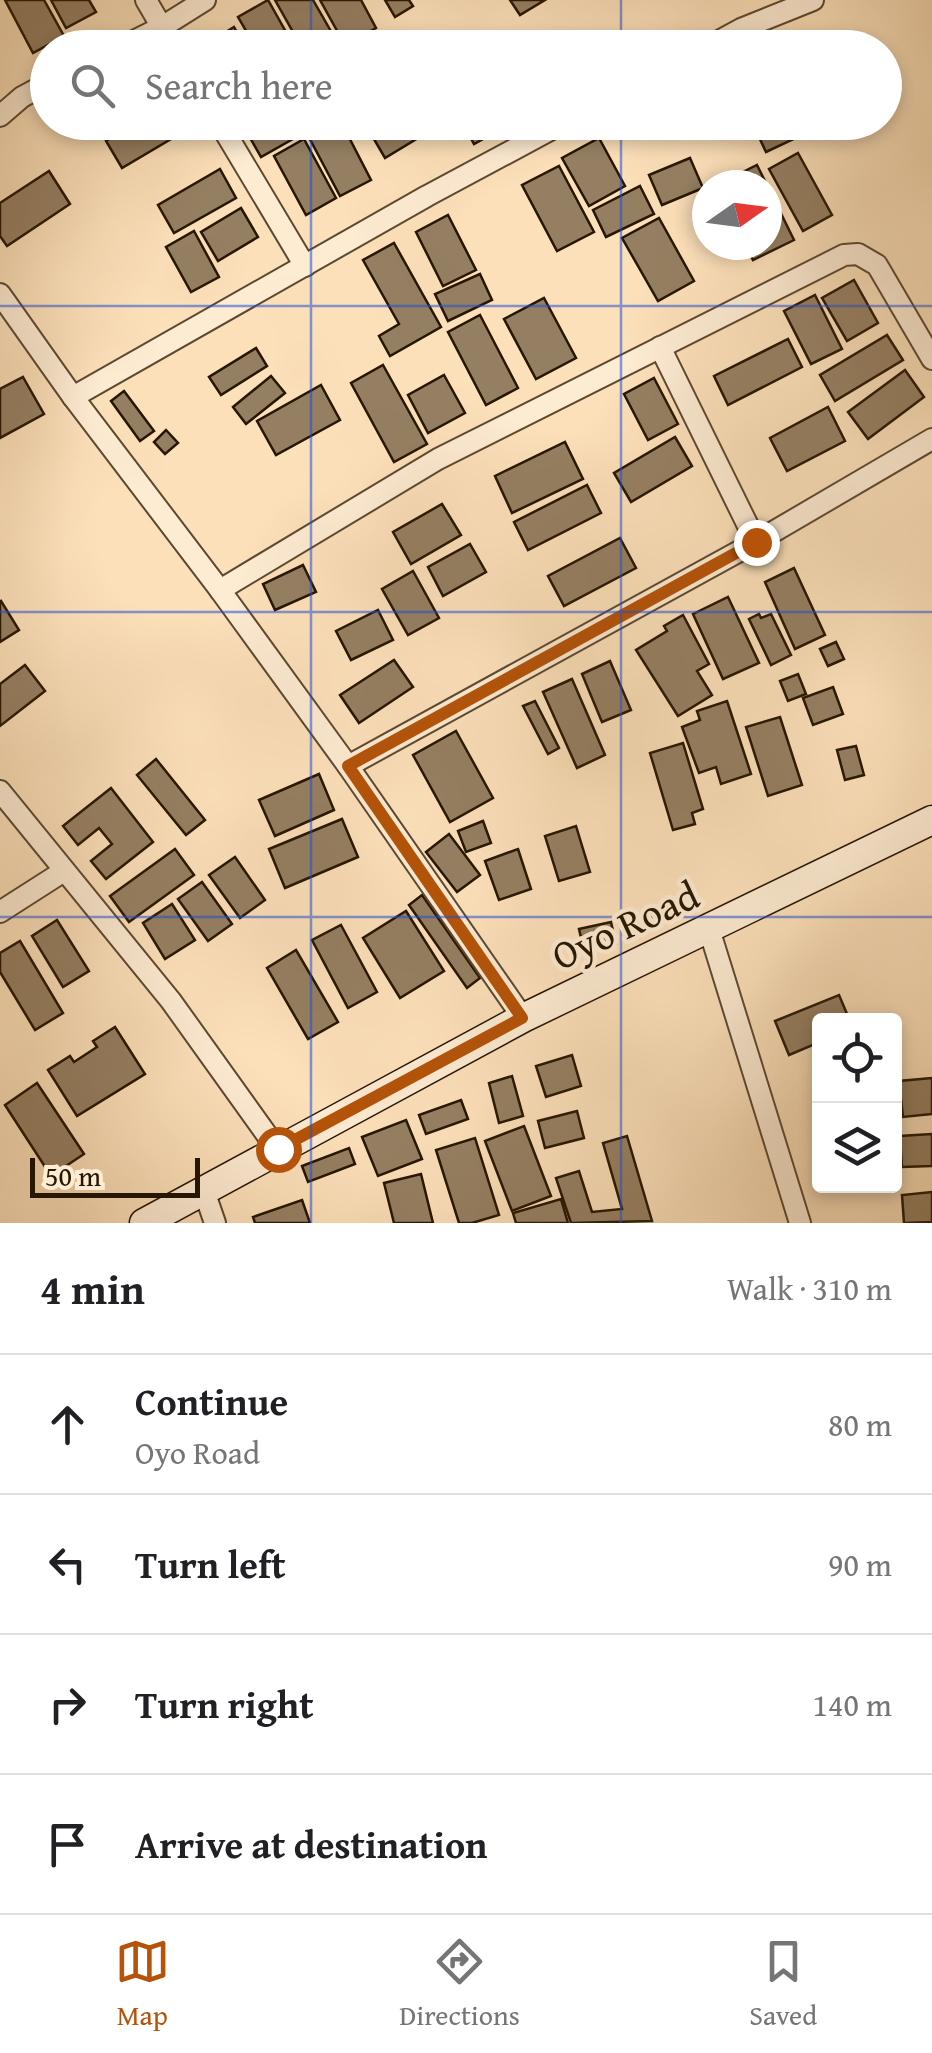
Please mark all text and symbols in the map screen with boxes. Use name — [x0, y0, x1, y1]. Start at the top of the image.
search box — [30, 30, 902, 140]
text: Search here — [145, 57, 333, 113]
icon: search — [65, 58, 120, 113]
north arrow — [692, 170, 782, 260]
route end — [734, 520, 780, 566]
street label: Oyo Road — [541, 865, 709, 984]
map controls — [812, 1013, 902, 1193]
button: locate — [812, 1013, 902, 1103]
button: layers — [812, 1103, 902, 1193]
route start — [256, 1127, 302, 1173]
scale bar — [30, 1153, 200, 1198]
text: 50 m — [45, 1155, 101, 1196]
text: 4 min — [40, 1258, 145, 1319]
text: Walk · 310 m — [727, 1265, 892, 1312]
text: Continue — [135, 1373, 288, 1429]
icon: ahead — [40, 1397, 95, 1452]
text: 80 m — [828, 1401, 892, 1448]
text: Oyo Road — [135, 1429, 260, 1476]
text: Turn left — [135, 1536, 286, 1592]
icon: left — [40, 1537, 95, 1592]
text: 90 m — [828, 1541, 892, 1588]
text: Turn right — [135, 1676, 314, 1732]
icon: right — [40, 1677, 95, 1732]
text: 140 m — [813, 1681, 892, 1728]
text: Arrive at destination — [135, 1816, 488, 1872]
icon: arrive — [40, 1817, 95, 1872]
tab: Map — [115, 1934, 170, 2035]
tab: Directions — [399, 1934, 520, 2035]
tab: Saved — [749, 1934, 817, 2035]

